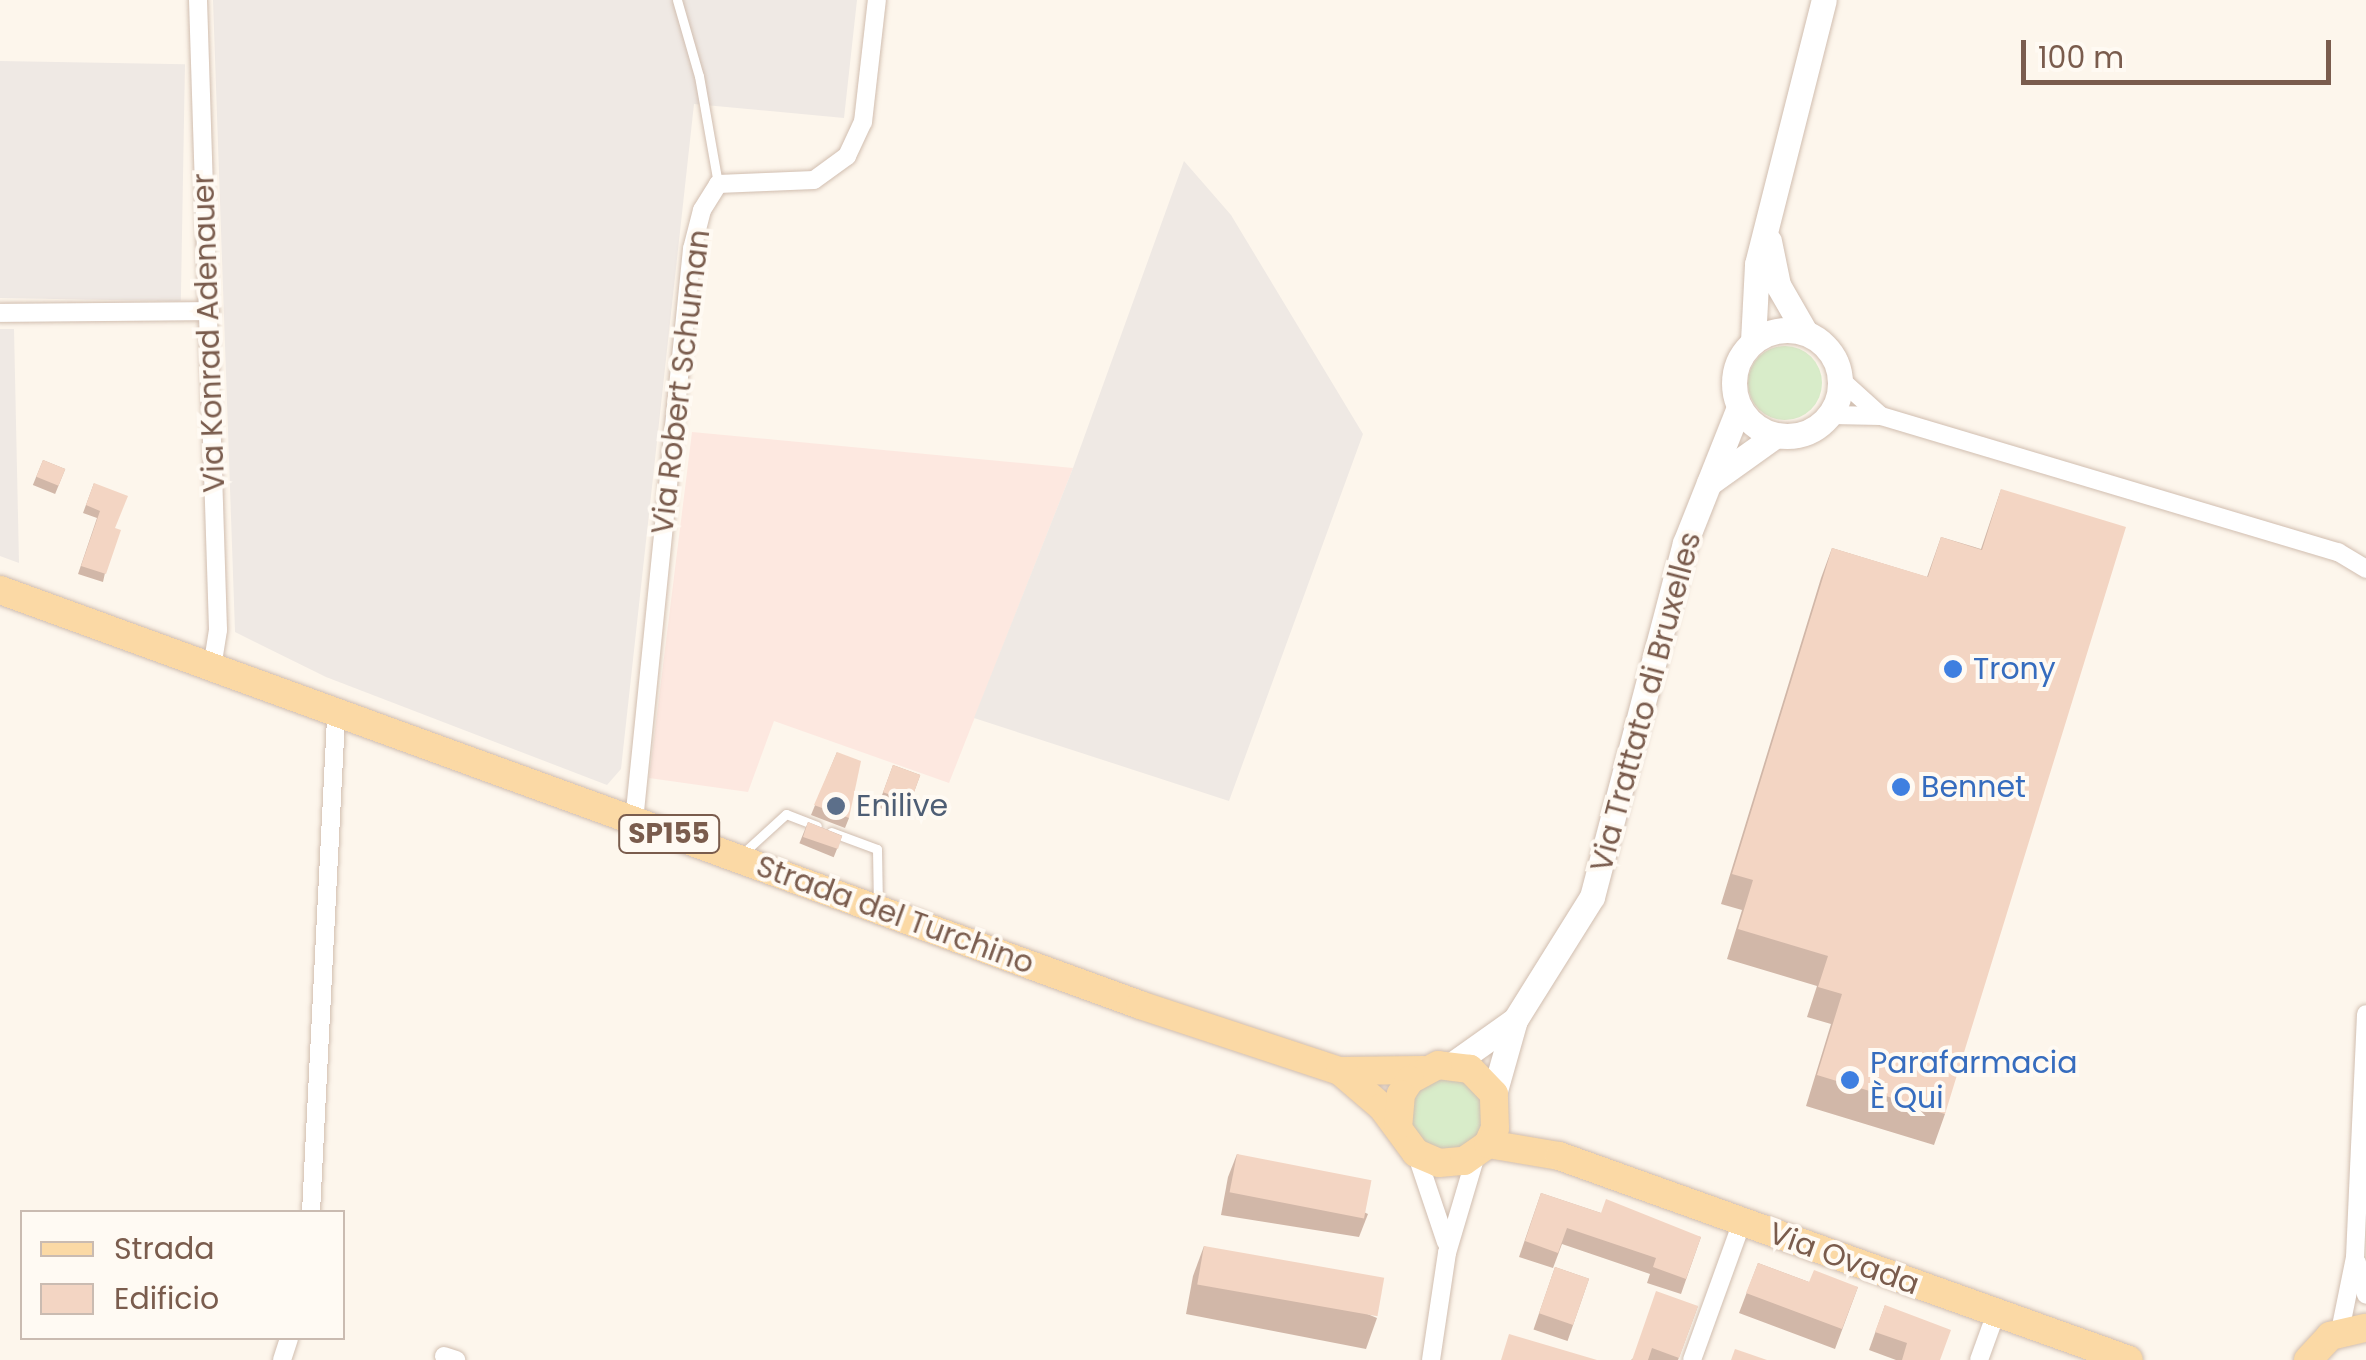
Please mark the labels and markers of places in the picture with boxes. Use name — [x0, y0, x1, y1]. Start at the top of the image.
place label: Trony — [1973, 651, 2056, 687]
marker: Trony — [1942, 658, 1964, 680]
place label: Bennet — [1921, 769, 2026, 805]
marker: Bennet — [1890, 776, 1912, 798]
place label: Enilive — [856, 788, 948, 824]
marker: Enilive — [825, 795, 847, 817]
place label: Parafarmacia È Qui — [1870, 1045, 2078, 1116]
marker: Parafarmacia È Qui — [1839, 1069, 1861, 1091]

